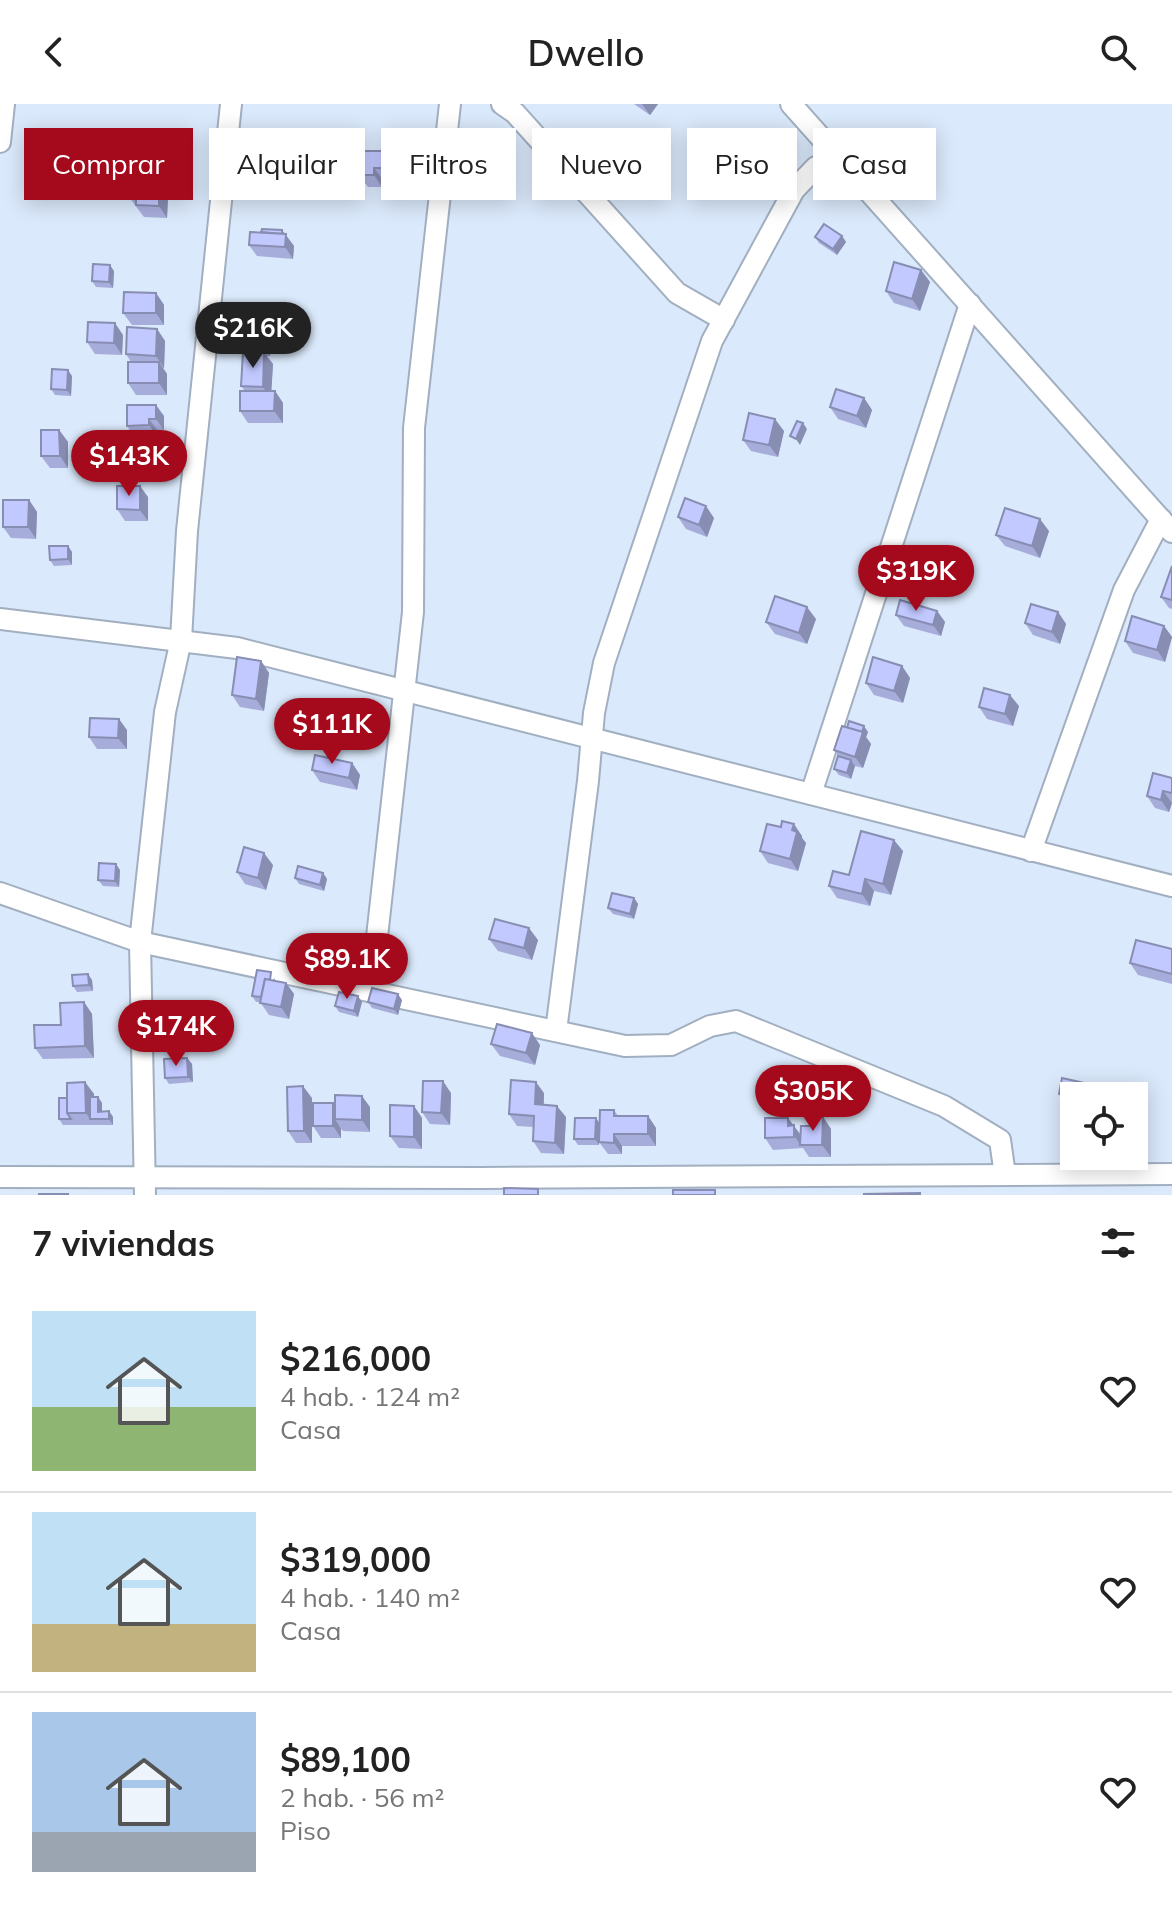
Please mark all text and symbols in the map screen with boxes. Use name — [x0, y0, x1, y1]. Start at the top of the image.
icon: back — [32, 30, 76, 74]
text: Dwello — [528, 30, 644, 75]
icon: search — [1096, 30, 1140, 74]
chip: Comprar — [24, 128, 193, 200]
chip: Alquilar — [209, 128, 365, 200]
chip: Filtros — [381, 128, 516, 200]
chip: Nuevo — [532, 128, 671, 200]
chip: Piso — [687, 128, 797, 200]
chip: Casa — [813, 128, 936, 200]
pin: $216K — [197, 302, 309, 370]
text: $216K — [213, 311, 293, 344]
pin: $143K — [73, 430, 185, 498]
text: $143K — [89, 439, 169, 472]
pin: $319K — [860, 545, 972, 613]
text: $319K — [876, 554, 956, 587]
pin: $111K — [276, 698, 388, 766]
text: $111K — [292, 707, 372, 740]
pin: $89.1K — [282, 933, 412, 1001]
text: $89.1K — [304, 942, 390, 975]
pin: $174K — [120, 1000, 232, 1068]
text: $174K — [136, 1009, 216, 1042]
pin: $305K — [757, 1065, 869, 1133]
text: $305K — [773, 1074, 853, 1107]
map controls — [1060, 1082, 1148, 1170]
button: locate — [1060, 1082, 1148, 1170]
icon: filters — [1096, 1221, 1140, 1265]
text: 7 viviendas — [32, 1222, 215, 1265]
text: $216,000 — [280, 1337, 431, 1380]
icon: home — [96, 1343, 192, 1439]
icon: heart — [1096, 1369, 1140, 1413]
text: 4 hab. · 124 m² — [280, 1380, 460, 1413]
text: Casa — [280, 1413, 341, 1446]
text: $319,000 — [280, 1538, 431, 1581]
icon: home — [96, 1544, 192, 1640]
icon: heart — [1096, 1570, 1140, 1614]
text: 4 hab. · 140 m² — [280, 1581, 460, 1614]
text: Casa — [280, 1614, 341, 1647]
text: $89,100 — [280, 1738, 411, 1781]
icon: home — [96, 1744, 192, 1840]
icon: heart — [1096, 1770, 1140, 1814]
text: 2 hab. · 56 m² — [280, 1781, 444, 1814]
text: Piso — [280, 1814, 331, 1847]

